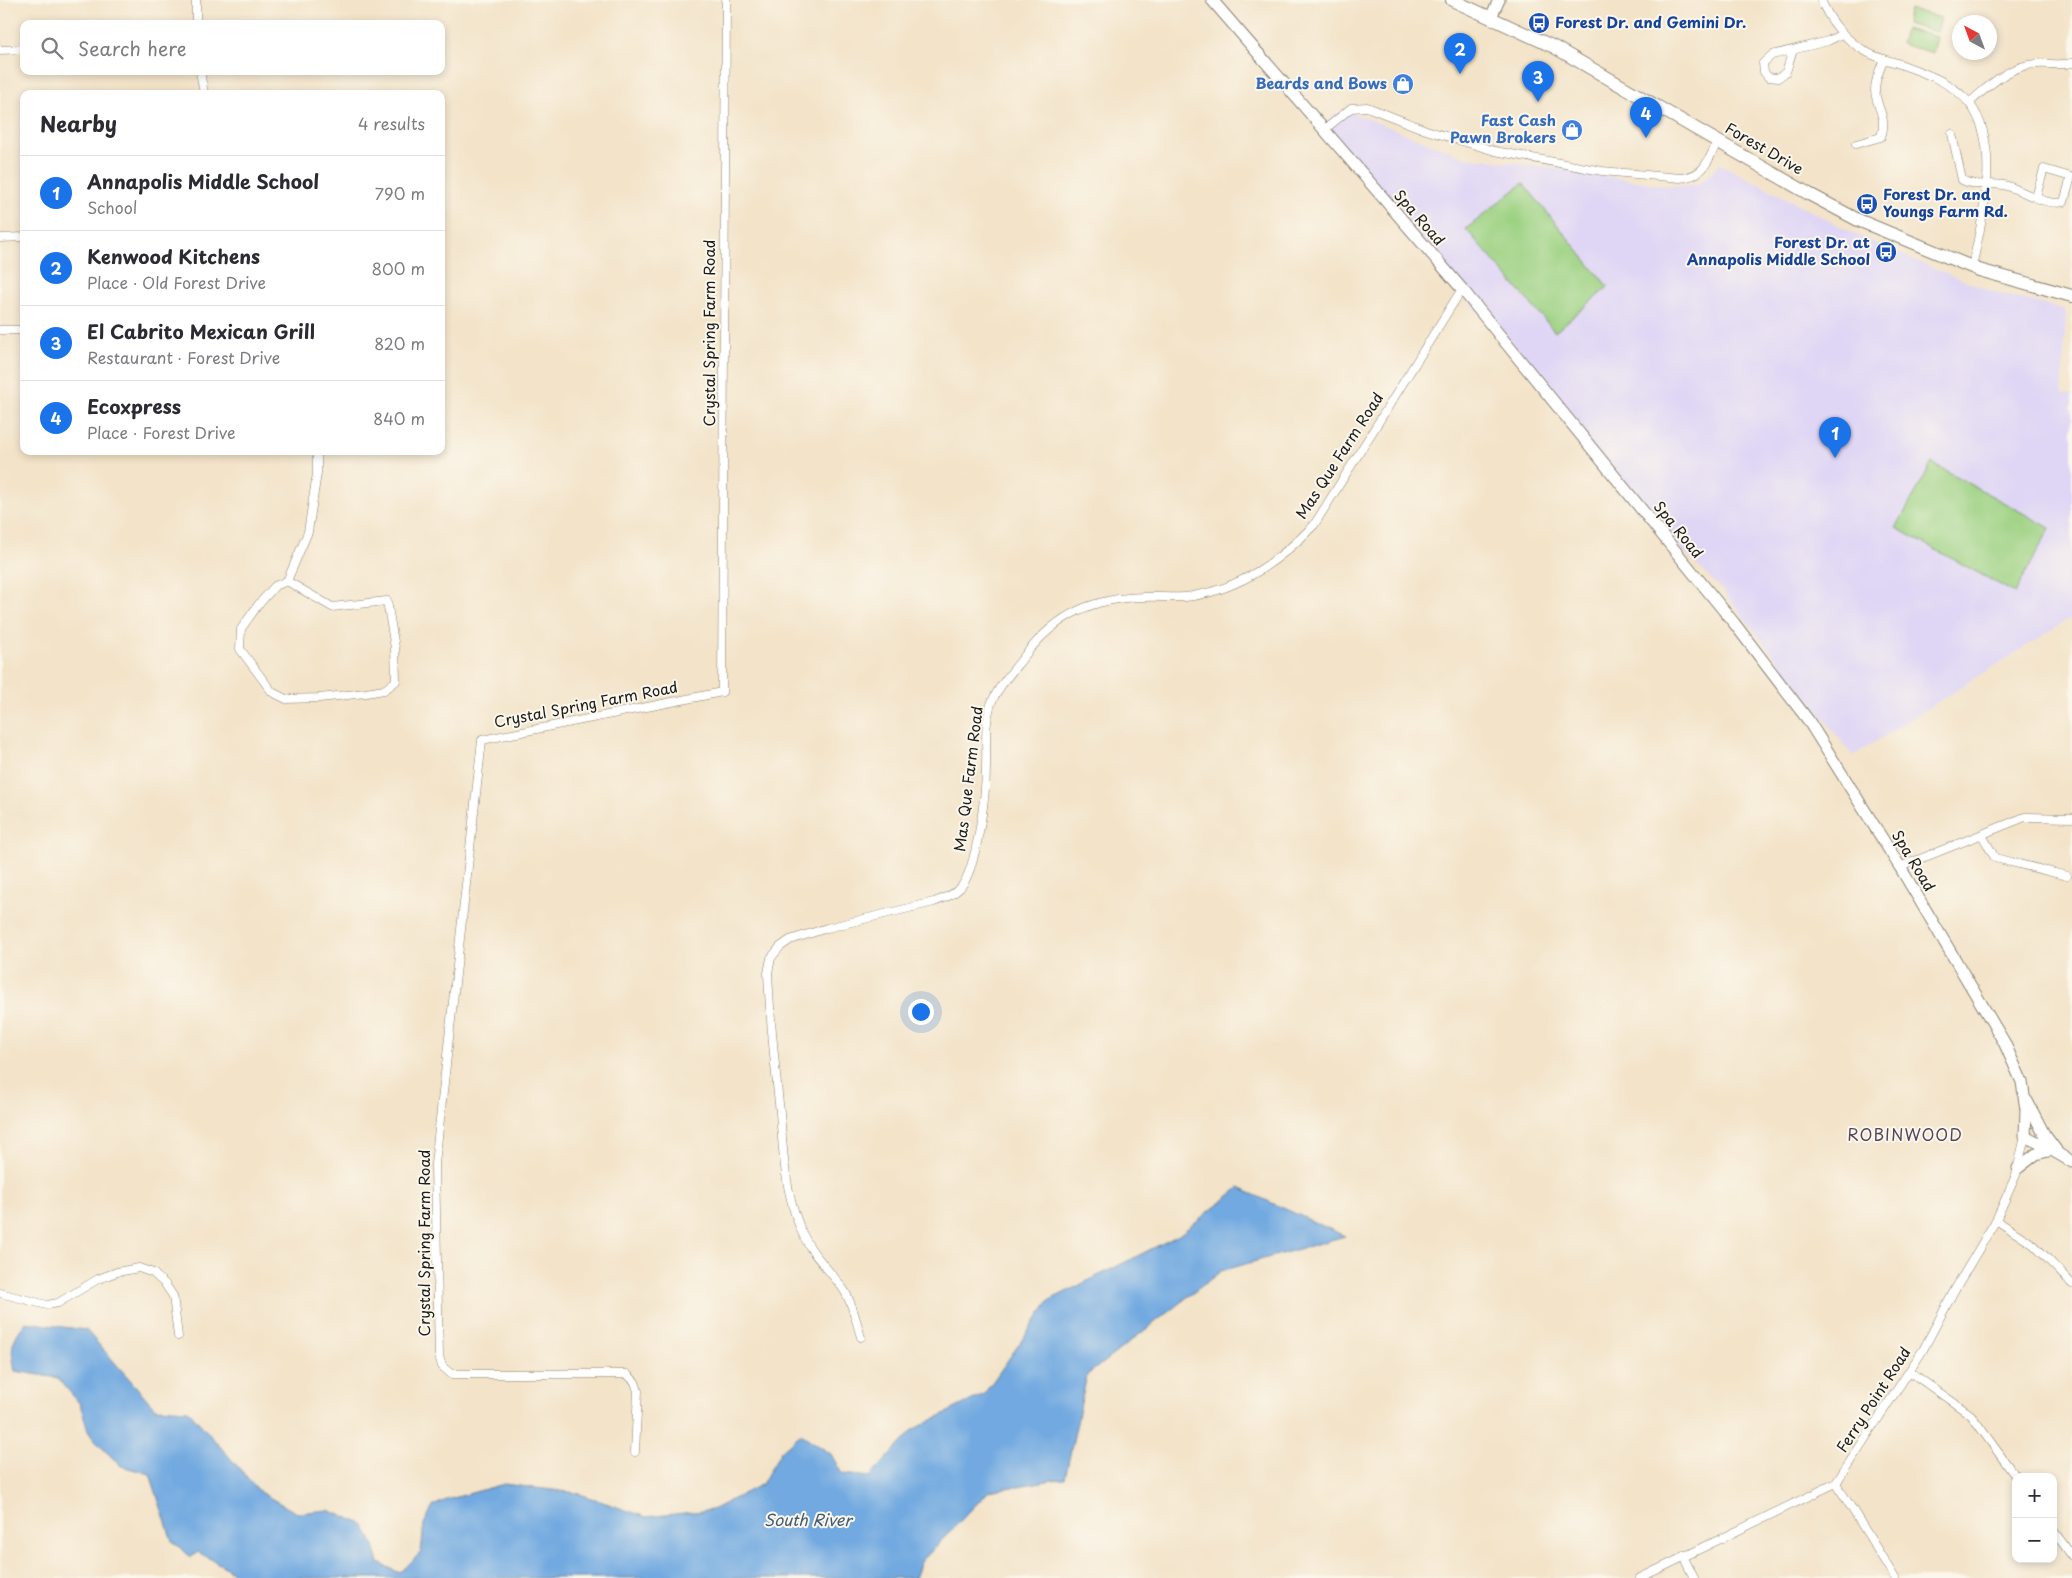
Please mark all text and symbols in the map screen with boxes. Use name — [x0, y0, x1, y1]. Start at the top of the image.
place label: Forest Dr. and Gemini Dr. — [1555, 10, 1746, 33]
bus stop icon: Forest Dr. and Gemini Dr. — [1527, 11, 1551, 35]
north arrow — [1952, 15, 1997, 60]
search box — [20, 20, 445, 75]
pin: 2 — [1444, 33, 1476, 74]
icon: search — [38, 34, 66, 62]
text: Search here — [78, 34, 187, 62]
pin: 3 — [1522, 61, 1554, 102]
place label: Beards and Bows — [1255, 71, 1387, 94]
shop icon: Beards and Bows — [1391, 72, 1415, 96]
pin: 4 — [1630, 97, 1662, 138]
text: Nearby — [40, 107, 117, 139]
place label: Fast Cash Pawn Brokers — [1450, 108, 1556, 148]
text: 4 results — [358, 111, 425, 135]
street label: Forest Drive — [1721, 116, 1808, 179]
shop icon: Fast Cash Pawn Brokers — [1560, 118, 1584, 142]
text: Annapolis Middle School — [87, 167, 319, 195]
text: 1 — [52, 181, 60, 205]
text: 790 m — [375, 181, 425, 205]
place label: Forest Dr. and Youngs Farm Rd. — [1883, 182, 2008, 222]
street label: Spa Road — [1389, 184, 1451, 250]
bus stop icon: Forest Dr. and Youngs Farm Rd. — [1855, 192, 1879, 216]
text: School — [87, 195, 137, 219]
place label: Forest Dr. at Annapolis Middle School — [1686, 230, 1870, 270]
street label: Crystal Spring Farm Road — [697, 240, 720, 426]
bus stop icon: Forest Dr. at Annapolis Middle School — [1874, 240, 1898, 264]
text: Kenwood Kitchens — [87, 242, 260, 270]
text: 2 — [50, 256, 62, 280]
text: 800 m — [372, 256, 425, 280]
text: Place · Old Forest Drive — [87, 270, 266, 294]
text: El Cabrito Mexican Grill — [87, 317, 315, 345]
text: 3 — [51, 331, 61, 355]
text: 820 m — [374, 331, 425, 355]
text: Restaurant · Forest Drive — [87, 345, 280, 369]
street label: Mas Que Farm Road — [1289, 387, 1388, 523]
text: Ecoxpress — [87, 392, 181, 420]
text: 4 — [51, 406, 61, 430]
text: 840 m — [373, 406, 425, 430]
pin: 1 — [1819, 417, 1851, 458]
text: Place · Forest Drive — [87, 420, 236, 444]
street label: Spa Road — [1649, 495, 1709, 563]
street label: Crystal Spring Farm Road — [492, 674, 680, 733]
street label: Mas Que Farm Road — [947, 705, 988, 853]
street label: Spa Road — [1887, 825, 1942, 895]
your location — [908, 999, 934, 1025]
district label: ROBINWOOD — [1847, 1122, 1963, 1146]
street label: Crystal Spring Farm Road — [412, 1150, 435, 1336]
street label: Ferry Point Road — [1830, 1342, 1916, 1457]
map controls — [2012, 1473, 2057, 1563]
button: + — [2012, 1473, 2057, 1518]
water label: South River — [764, 1507, 854, 1531]
button: − — [2012, 1518, 2057, 1563]

